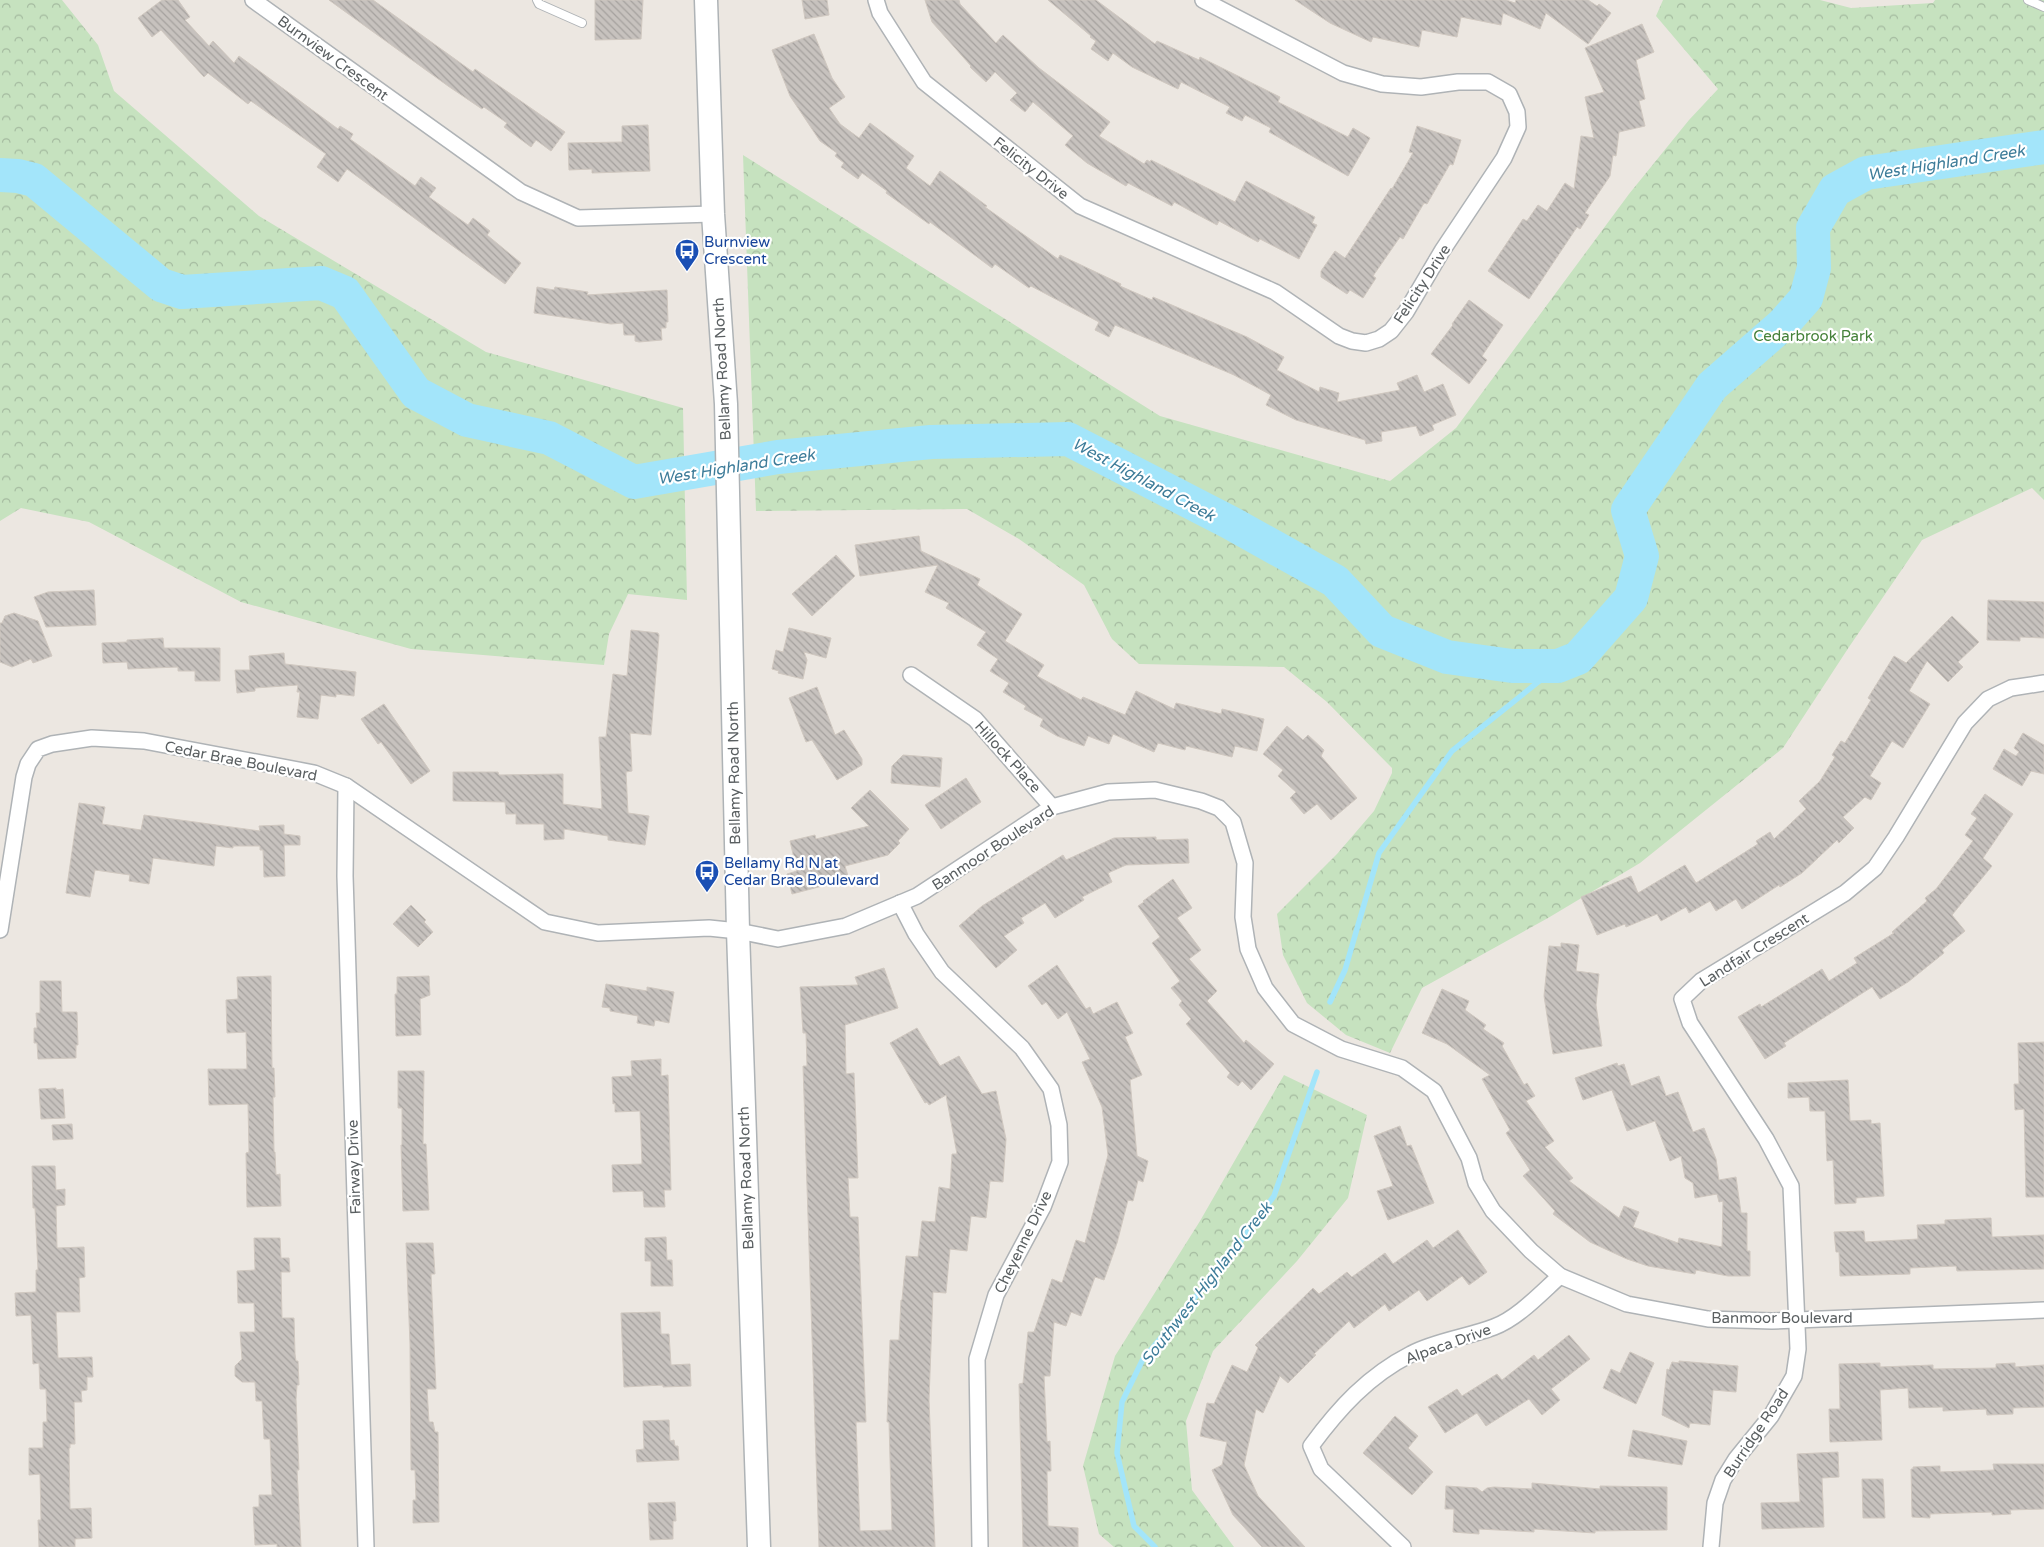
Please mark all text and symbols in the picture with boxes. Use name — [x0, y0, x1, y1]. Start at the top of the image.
street label: Burnview Crescent — [274, 12, 392, 104]
street label: Felicity Drive — [990, 133, 1072, 203]
water label: West Highland Creek — [1866, 140, 2027, 185]
place label: Burnview Crescent — [704, 233, 770, 268]
bus stop icon: Burnview Crescent — [674, 238, 700, 272]
street label: Felicity Drive — [1390, 241, 1454, 327]
street label: Bellamy Road North — [709, 297, 735, 441]
park label: Cedarbrook Park — [1753, 327, 1873, 345]
water label: West Highland Creek — [1069, 434, 1219, 527]
water label: West Highland Creek — [656, 444, 817, 489]
street label: Bellamy Road North — [724, 701, 744, 845]
street label: Hillock Place — [971, 717, 1045, 797]
street label: Cedar Brae Boulevard — [163, 737, 319, 785]
street label: Banmoor Boulevard — [929, 802, 1057, 894]
place label: Bellamy Rd N at Cedar Brae Boulevard — [724, 854, 879, 889]
bus stop icon: Bellamy Rd N at Cedar Brae Boulevard — [694, 859, 720, 893]
street label: Landfair Crescent — [1696, 909, 1812, 991]
street label: Bellamy Road North — [735, 1106, 757, 1250]
street label: Fairway Drive — [343, 1119, 365, 1215]
street label: Cheyenne Drive — [990, 1188, 1056, 1296]
water label: Southwest Highland Creek — [1137, 1197, 1277, 1369]
street label: Banmoor Boulevard — [1711, 1309, 1853, 1327]
street label: Alpaca Drive — [1403, 1320, 1493, 1368]
street label: Burridge Road — [1720, 1385, 1792, 1481]

